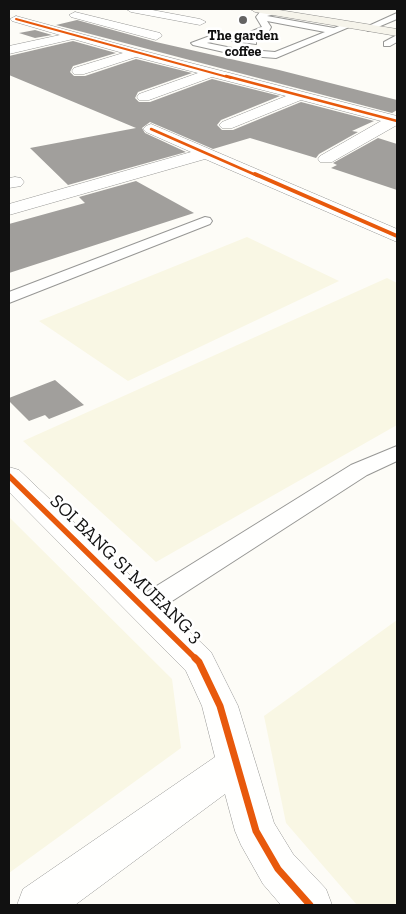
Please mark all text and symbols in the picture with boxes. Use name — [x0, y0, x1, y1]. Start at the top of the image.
marker: The garden coffee — [237, 14, 249, 26]
place label: The garden coffee — [208, 28, 278, 60]
street label: SOI BANG SI MUEANG 3 — [45, 490, 207, 648]

